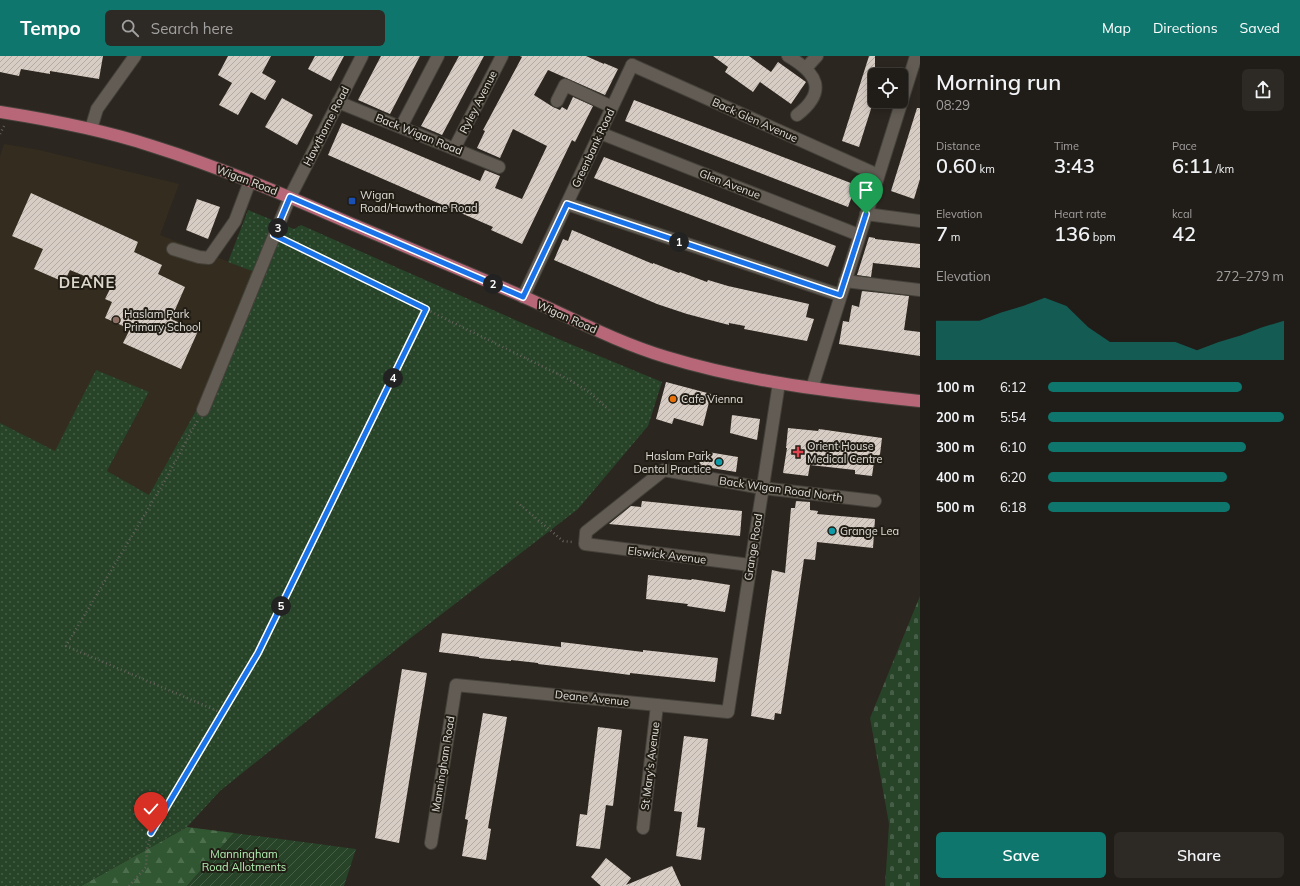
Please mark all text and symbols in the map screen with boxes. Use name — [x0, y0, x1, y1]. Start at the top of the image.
search box — [105, 10, 385, 46]
text: Tempo — [20, 16, 81, 40]
icon: search — [119, 17, 141, 39]
text: Search here — [151, 19, 233, 38]
text: Map — [1102, 19, 1131, 37]
text: Directions — [1153, 19, 1218, 37]
text: Saved — [1240, 19, 1280, 37]
street label: Ryley Avenue — [456, 68, 500, 136]
map controls — [868, 68, 908, 108]
button: locate — [868, 68, 908, 108]
text: Morning run — [936, 68, 1061, 96]
button: share — [1242, 69, 1284, 111]
street label: Hawthorne Road — [300, 84, 352, 168]
street label: Back Glen Avenue — [710, 95, 800, 145]
text: 08:29 — [936, 97, 970, 113]
street label: Greenbank Road — [569, 106, 617, 190]
street label: Back Wigan Road — [374, 110, 464, 158]
text: Distance — [936, 139, 980, 153]
text: Time — [1054, 139, 1079, 153]
text: Pace — [1172, 139, 1197, 153]
text: 0.60 — [936, 153, 977, 178]
text: 3:43 — [1054, 153, 1095, 178]
text: 6:11 — [1172, 153, 1213, 178]
street label: Wigan Road — [214, 162, 280, 198]
text: km — [977, 162, 995, 176]
text: /km — [1213, 162, 1234, 176]
street label: Glen Avenue — [697, 166, 763, 202]
pin — [849, 173, 883, 214]
icon: arrive — [855, 179, 877, 201]
place label: Wigan Road/Hawthorne Road — [360, 188, 478, 215]
marker: Wigan Road/Hawthorne Road — [347, 196, 357, 206]
text: Elevation — [936, 207, 983, 221]
text: Heart rate — [1054, 207, 1106, 221]
text: kcal — [1172, 207, 1192, 221]
pin: 3 — [268, 218, 288, 238]
text: 3 — [275, 221, 281, 235]
text: 7 — [936, 221, 948, 246]
text: 136 — [1054, 221, 1090, 246]
text: 42 — [1172, 221, 1196, 246]
text: m — [948, 230, 961, 244]
text: bpm — [1090, 230, 1116, 244]
pin: 1 — [669, 232, 689, 252]
text: 1 — [676, 235, 682, 249]
text: Elevation — [936, 268, 991, 284]
text: 272–279 m — [1216, 268, 1284, 284]
district label: DEANE — [59, 273, 115, 292]
pin: 2 — [483, 274, 503, 294]
text: 2 — [490, 277, 496, 291]
street label: Wigan Road — [535, 298, 599, 336]
place label: Haslam Park Primary School — [124, 307, 201, 334]
marker: Haslam Park Primary School — [111, 315, 121, 325]
pin: 4 — [383, 368, 403, 388]
text: 4 — [390, 371, 396, 385]
text: 100 m — [936, 379, 975, 395]
text: 6:12 — [1000, 379, 1026, 395]
place label: Cafe Vienna — [681, 392, 743, 406]
marker: Cafe Vienna — [668, 394, 678, 404]
text: 200 m — [936, 409, 975, 425]
text: 5:54 — [1000, 409, 1026, 425]
place label: Orient House Medical Centre — [807, 439, 882, 466]
text: 300 m — [936, 439, 975, 455]
text: 6:10 — [1000, 439, 1026, 455]
marker: Orient House Medical Centre — [792, 446, 804, 458]
place label: Haslam Park Dental Practice — [634, 449, 711, 476]
marker: Haslam Park Dental Practice — [714, 457, 724, 467]
text: 400 m — [936, 469, 975, 485]
text: 6:20 — [1000, 469, 1026, 485]
street label: Back Wigan Road North — [718, 473, 844, 505]
text: 500 m — [936, 499, 975, 515]
text: 6:18 — [1000, 499, 1026, 515]
street label: Grange Road — [741, 513, 765, 581]
place label: Grange Lea — [840, 524, 899, 538]
marker: Grange Lea — [827, 526, 837, 536]
street label: Elswick Avenue — [627, 543, 707, 567]
pin: 5 — [271, 596, 291, 616]
text: 5 — [278, 599, 284, 613]
street label: Deane Avenue — [554, 687, 630, 709]
street label: Manningham Road — [428, 715, 458, 813]
street label: St Mary's Avenue — [638, 721, 662, 811]
pin — [134, 792, 168, 833]
icon: check — [140, 798, 162, 820]
button: Save — [936, 832, 1106, 878]
button: Share — [1114, 832, 1284, 878]
park label: Manningham Road Allotments — [202, 847, 286, 874]

